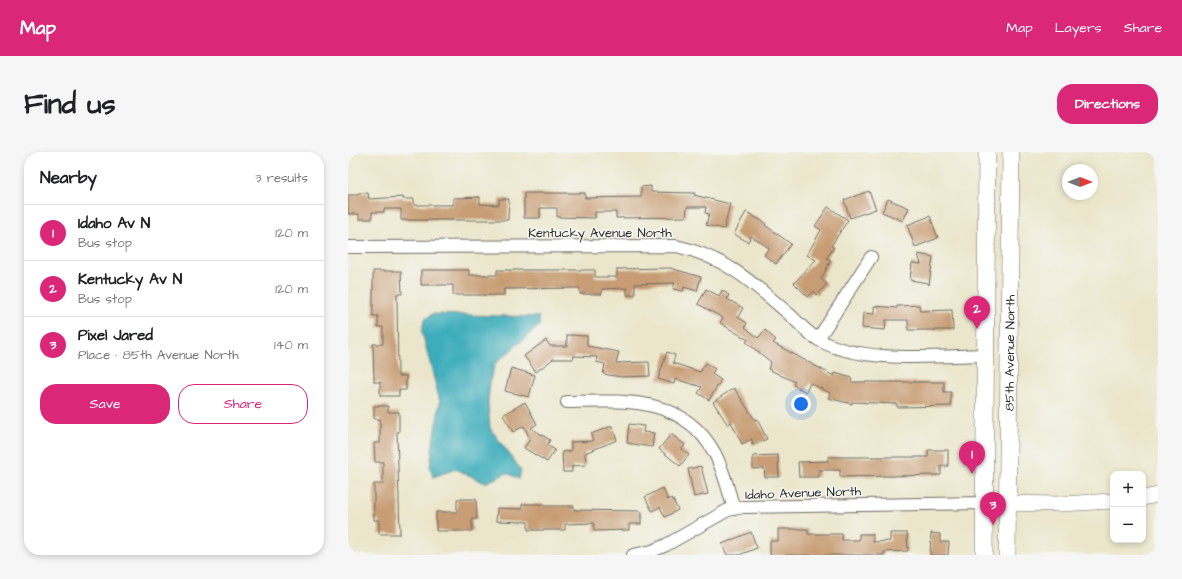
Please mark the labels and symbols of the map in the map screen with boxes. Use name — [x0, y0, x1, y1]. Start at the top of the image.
north arrow — [1062, 164, 1098, 200]
street label: Kentucky Avenue North — [528, 224, 672, 243]
street label: 85th Avenue North — [1000, 294, 1020, 411]
pin: 2 — [964, 296, 990, 329]
your location — [791, 394, 811, 414]
pin: 1 — [959, 441, 985, 474]
street label: Idaho Avenue North — [745, 482, 862, 504]
pin: 3 — [980, 492, 1006, 525]

